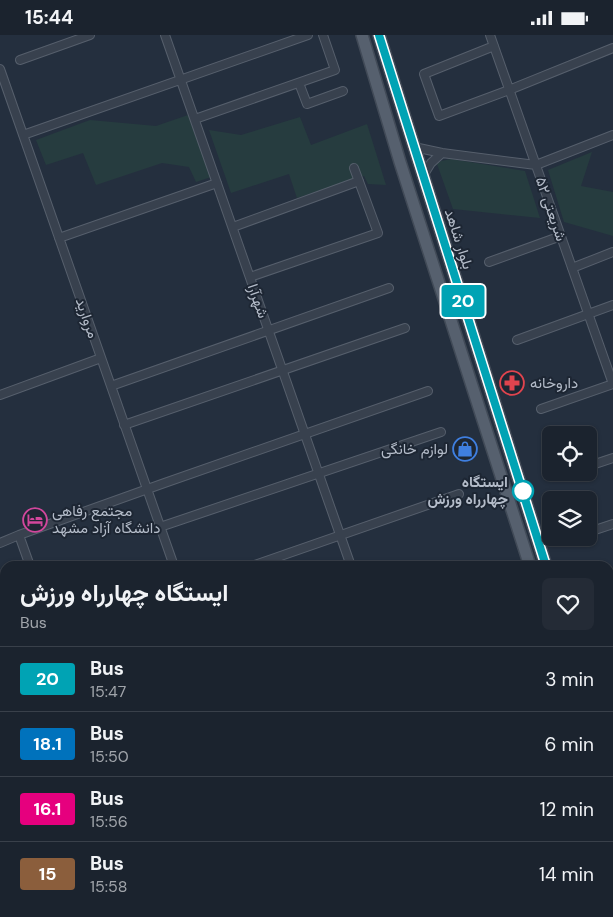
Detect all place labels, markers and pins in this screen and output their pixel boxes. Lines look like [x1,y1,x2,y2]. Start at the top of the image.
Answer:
pharmacy icon: داروخانه [499,370,525,396]
place label: داروخانه [530,373,578,393]
shop icon: لوازم خانگی [452,436,478,462]
place label: لوازم خانگی [381,439,448,459]
place label: ایستگاه چهارراه ورزش [427,472,508,509]
marker: ایستگاه چهارراه ورزش [512,480,534,502]
place label: مجتمع رفاهی دانشگاه آزاد مشهد [52,501,161,538]
hotel icon: مجتمع رفاهی دانشگاه آزاد مشهد [22,507,48,533]

